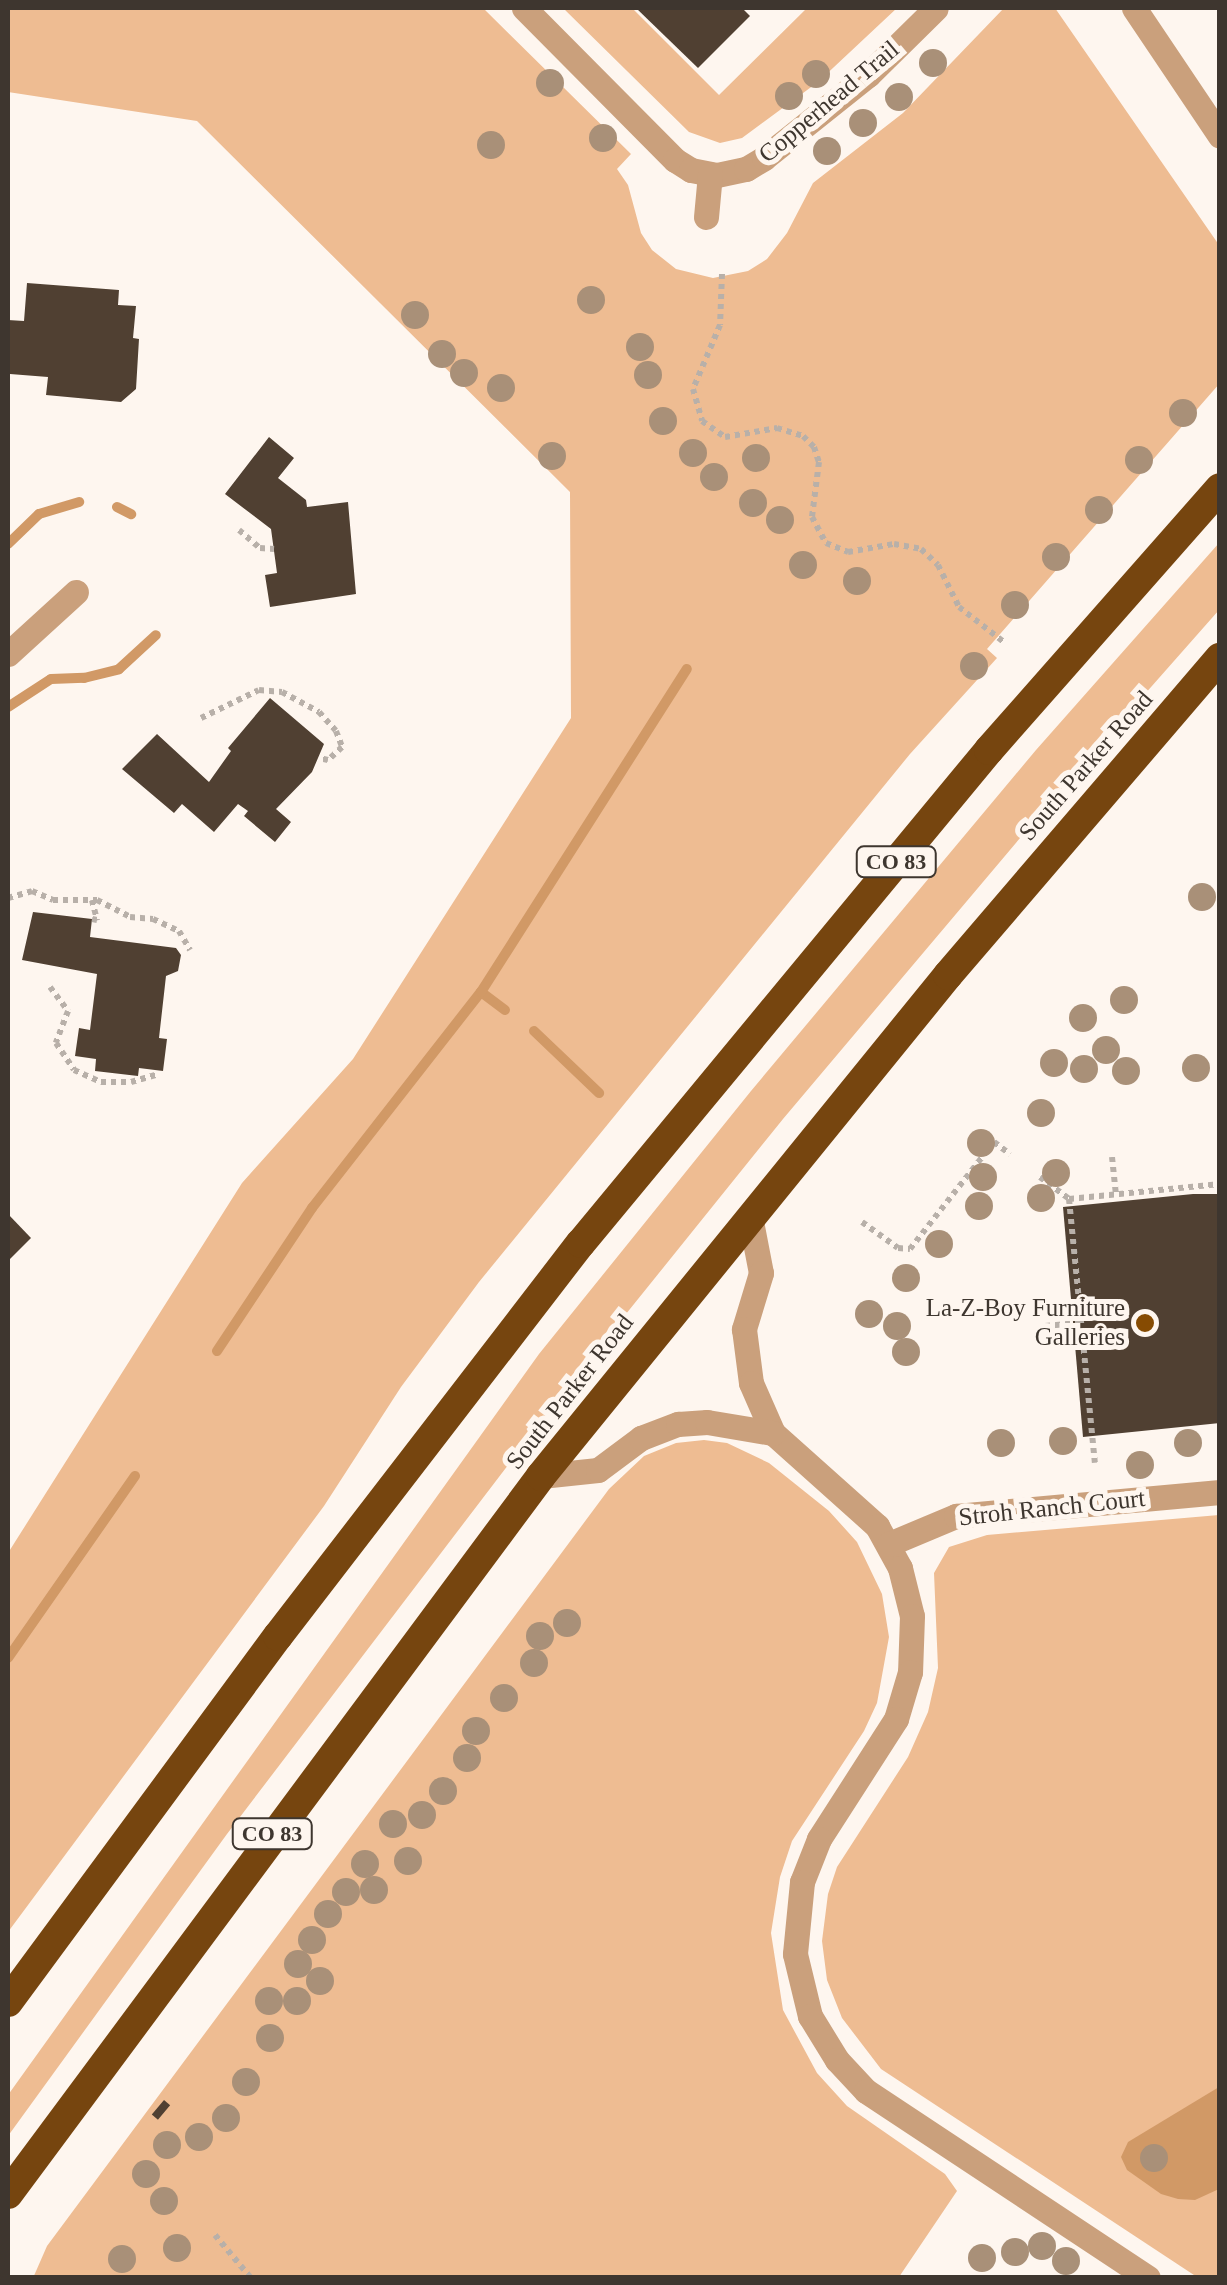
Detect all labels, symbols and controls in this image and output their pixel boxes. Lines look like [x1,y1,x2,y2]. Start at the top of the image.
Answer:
street label: Copperhead Trail [752,34,906,170]
street label: South Parker Road [1013,685,1159,847]
road number: CO 83 [854,845,938,879]
place label: La-Z-Boy Furniture Galleries [926,1294,1125,1353]
street label: South Parker Road [500,1308,640,1476]
marker: La-Z-Boy Furniture Galleries [1134,1312,1156,1334]
street label: Stroh Ranch Court [957,1483,1147,1533]
road number: CO 83 [230,1817,314,1851]

